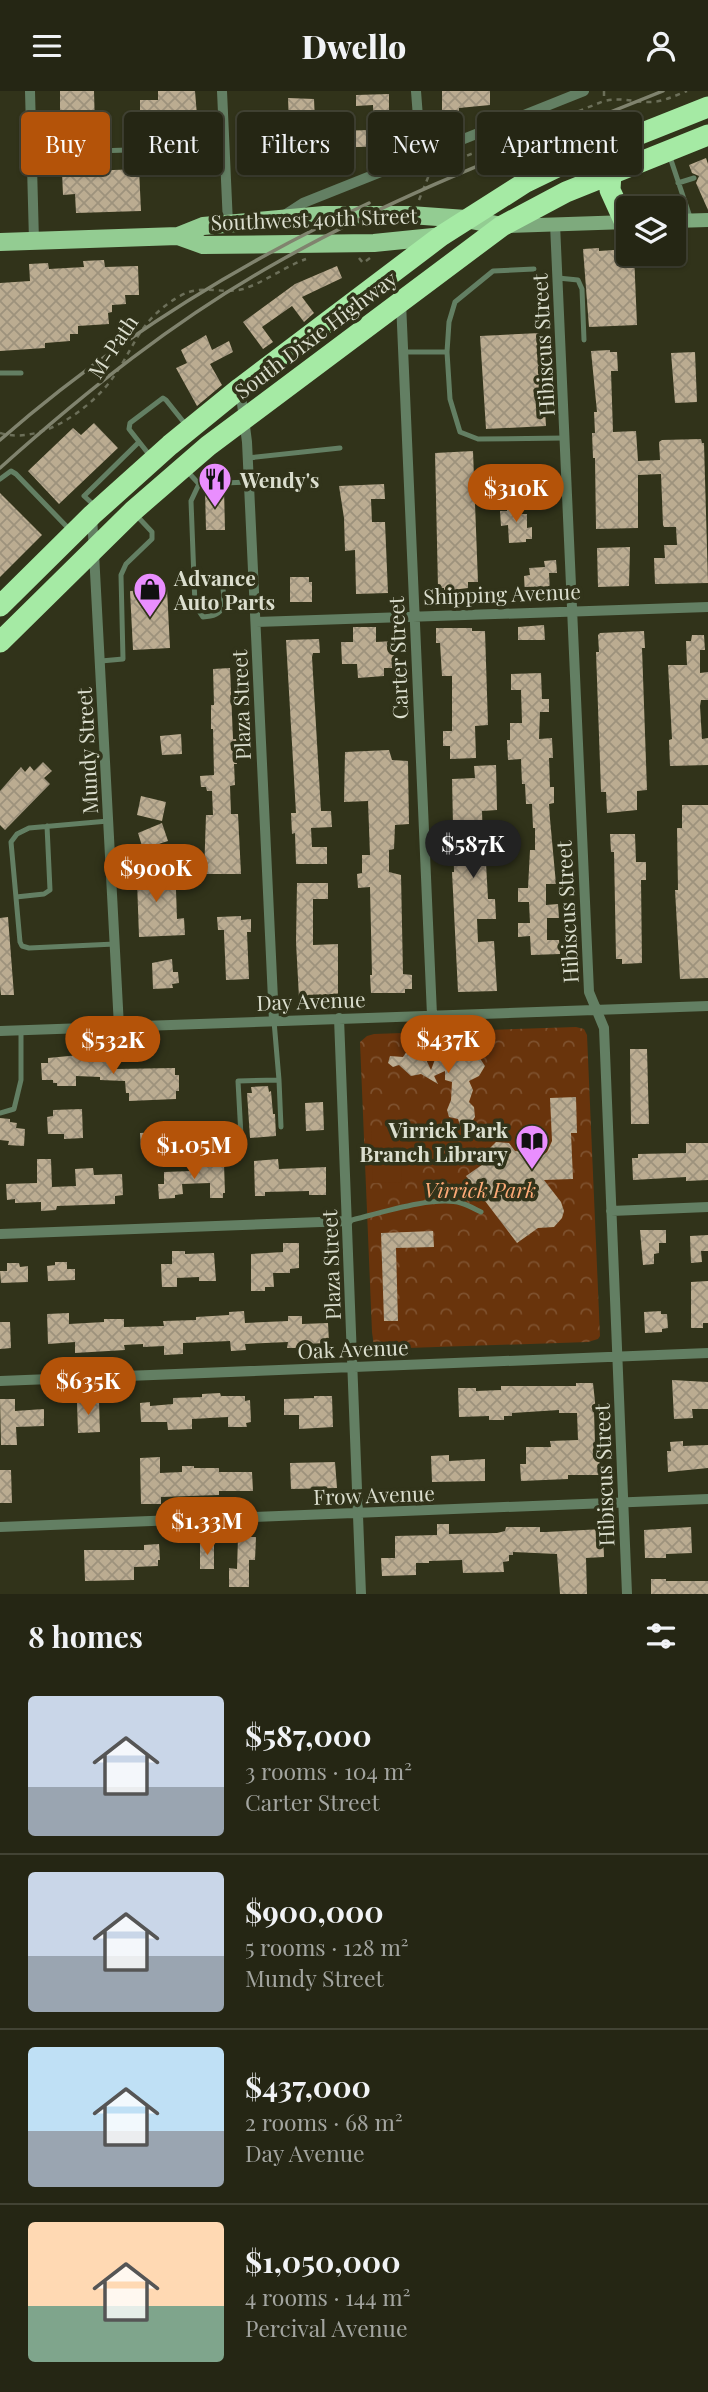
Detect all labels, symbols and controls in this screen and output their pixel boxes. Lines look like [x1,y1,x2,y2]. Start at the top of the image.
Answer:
text: Dwello [302,24,406,67]
icon: menu [28,27,66,65]
icon: person [642,27,680,65]
chip: Buy [21,112,110,175]
chip: Rent [124,112,223,175]
chip: Filters [237,112,354,175]
chip: New [368,112,463,175]
chip: Apartment [477,112,642,175]
map controls [616,196,686,266]
button: layers [616,196,686,266]
street label: Southwest 40th Street [210,200,418,236]
street label: South Dixie Highway [228,263,402,404]
street label: Hibiscus Street [524,272,560,417]
street label: M-Path [81,308,144,383]
restaurant icon: Wendy's [196,460,234,509]
place label: Wendy's [239,465,320,493]
pin: $310K [467,465,565,524]
text: $310K [484,471,548,502]
place label: Advance Auto Parts [173,563,275,615]
shop icon: Advance Auto Parts [131,570,169,619]
street label: Shipping Avenue [423,576,581,610]
street label: Carter Street [381,596,413,720]
street label: Plaza Street [224,649,256,761]
street label: Mundy Street [69,686,103,815]
pin: $587K [424,821,522,880]
text: $587K [441,827,505,858]
street label: Hibiscus Street [548,839,584,984]
pin: $900K [107,845,205,904]
text: $900K [120,851,192,882]
street label: Day Avenue [256,984,366,1016]
pin: $437K [399,1016,497,1075]
pin: $532K [64,1017,162,1076]
text: $437K [416,1022,480,1053]
text: $532K [81,1023,145,1054]
place label: Virrick Park Branch Library [359,1115,509,1167]
pin: $1.05M [137,1121,251,1181]
library icon: Virrick Park Branch Library [513,1122,551,1171]
text: $1.05M [157,1128,231,1159]
park label: Virrick Park [424,1175,536,1203]
street label: Plaza Street [314,1209,346,1321]
street label: Oak Avenue [297,1332,409,1364]
pin: $635K [39,1357,137,1417]
text: $635K [56,1364,120,1395]
street label: Hibiscus Street [586,1403,619,1547]
street label: Frow Avenue [313,1478,435,1510]
pin: $1.33M [150,1497,264,1557]
text: $1.33M [171,1504,243,1535]
text: 8 homes [28,1616,143,1656]
icon: filters [642,1617,680,1655]
text: $587,000 [245,1715,372,1755]
icon: home [84,1724,168,1808]
text: 3 rooms · 104 m² [245,1755,412,1786]
text: Carter Street [245,1786,380,1817]
text: $900,000 [245,1891,384,1931]
icon: home [84,1900,168,1984]
text: 5 rooms · 128 m² [245,1931,409,1962]
text: Mundy Street [245,1962,384,1993]
text: $437,000 [245,2066,371,2106]
icon: home [84,2075,168,2159]
text: 2 rooms · 68 m² [245,2106,403,2137]
text: Day Avenue [245,2137,365,2168]
text: $1,050,000 [245,2241,401,2281]
icon: home [84,2250,168,2334]
text: 4 rooms · 144 m² [245,2281,410,2312]
text: Percival Avenue [245,2312,408,2343]

